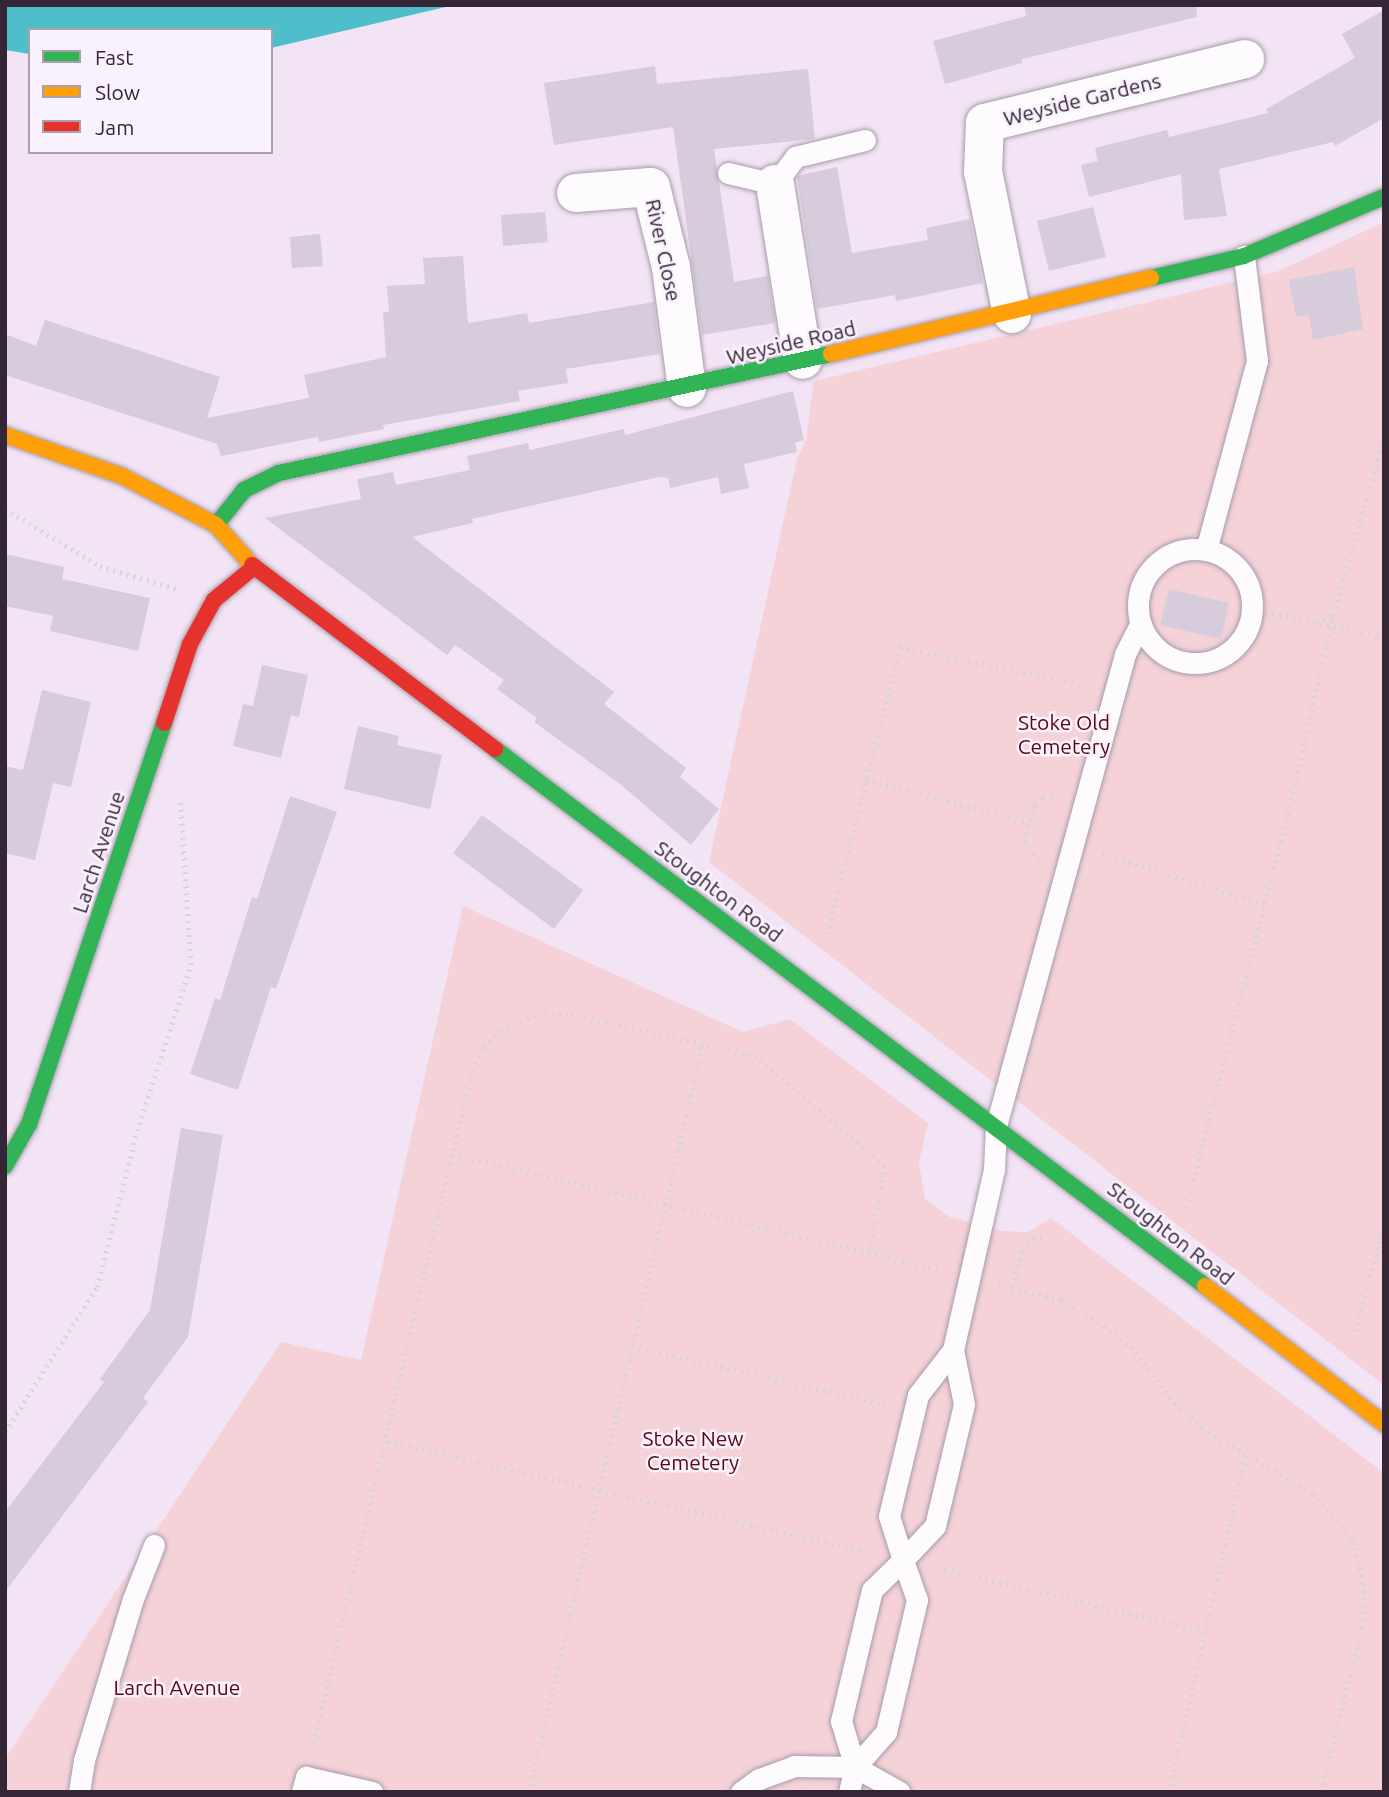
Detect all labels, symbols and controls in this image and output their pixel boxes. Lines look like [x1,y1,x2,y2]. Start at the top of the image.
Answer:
legend [28,28,273,154]
text: Fast [95,45,133,69]
street label: Weyside Gardens [1001,67,1163,131]
text: Slow [95,80,140,104]
text: Jam [95,115,134,139]
street label: River Close [641,196,687,304]
street label: Weyside Road [724,315,858,369]
park label: Stoke Old Cemetery [1018,709,1110,759]
street label: Larch Avenue [66,788,130,916]
street label: Stoughton Road [650,835,788,947]
street label: Stoughton Road [1103,1176,1239,1290]
park label: Stoke New Cemetery [642,1425,744,1475]
park label: Larch Avenue [114,1674,240,1700]

